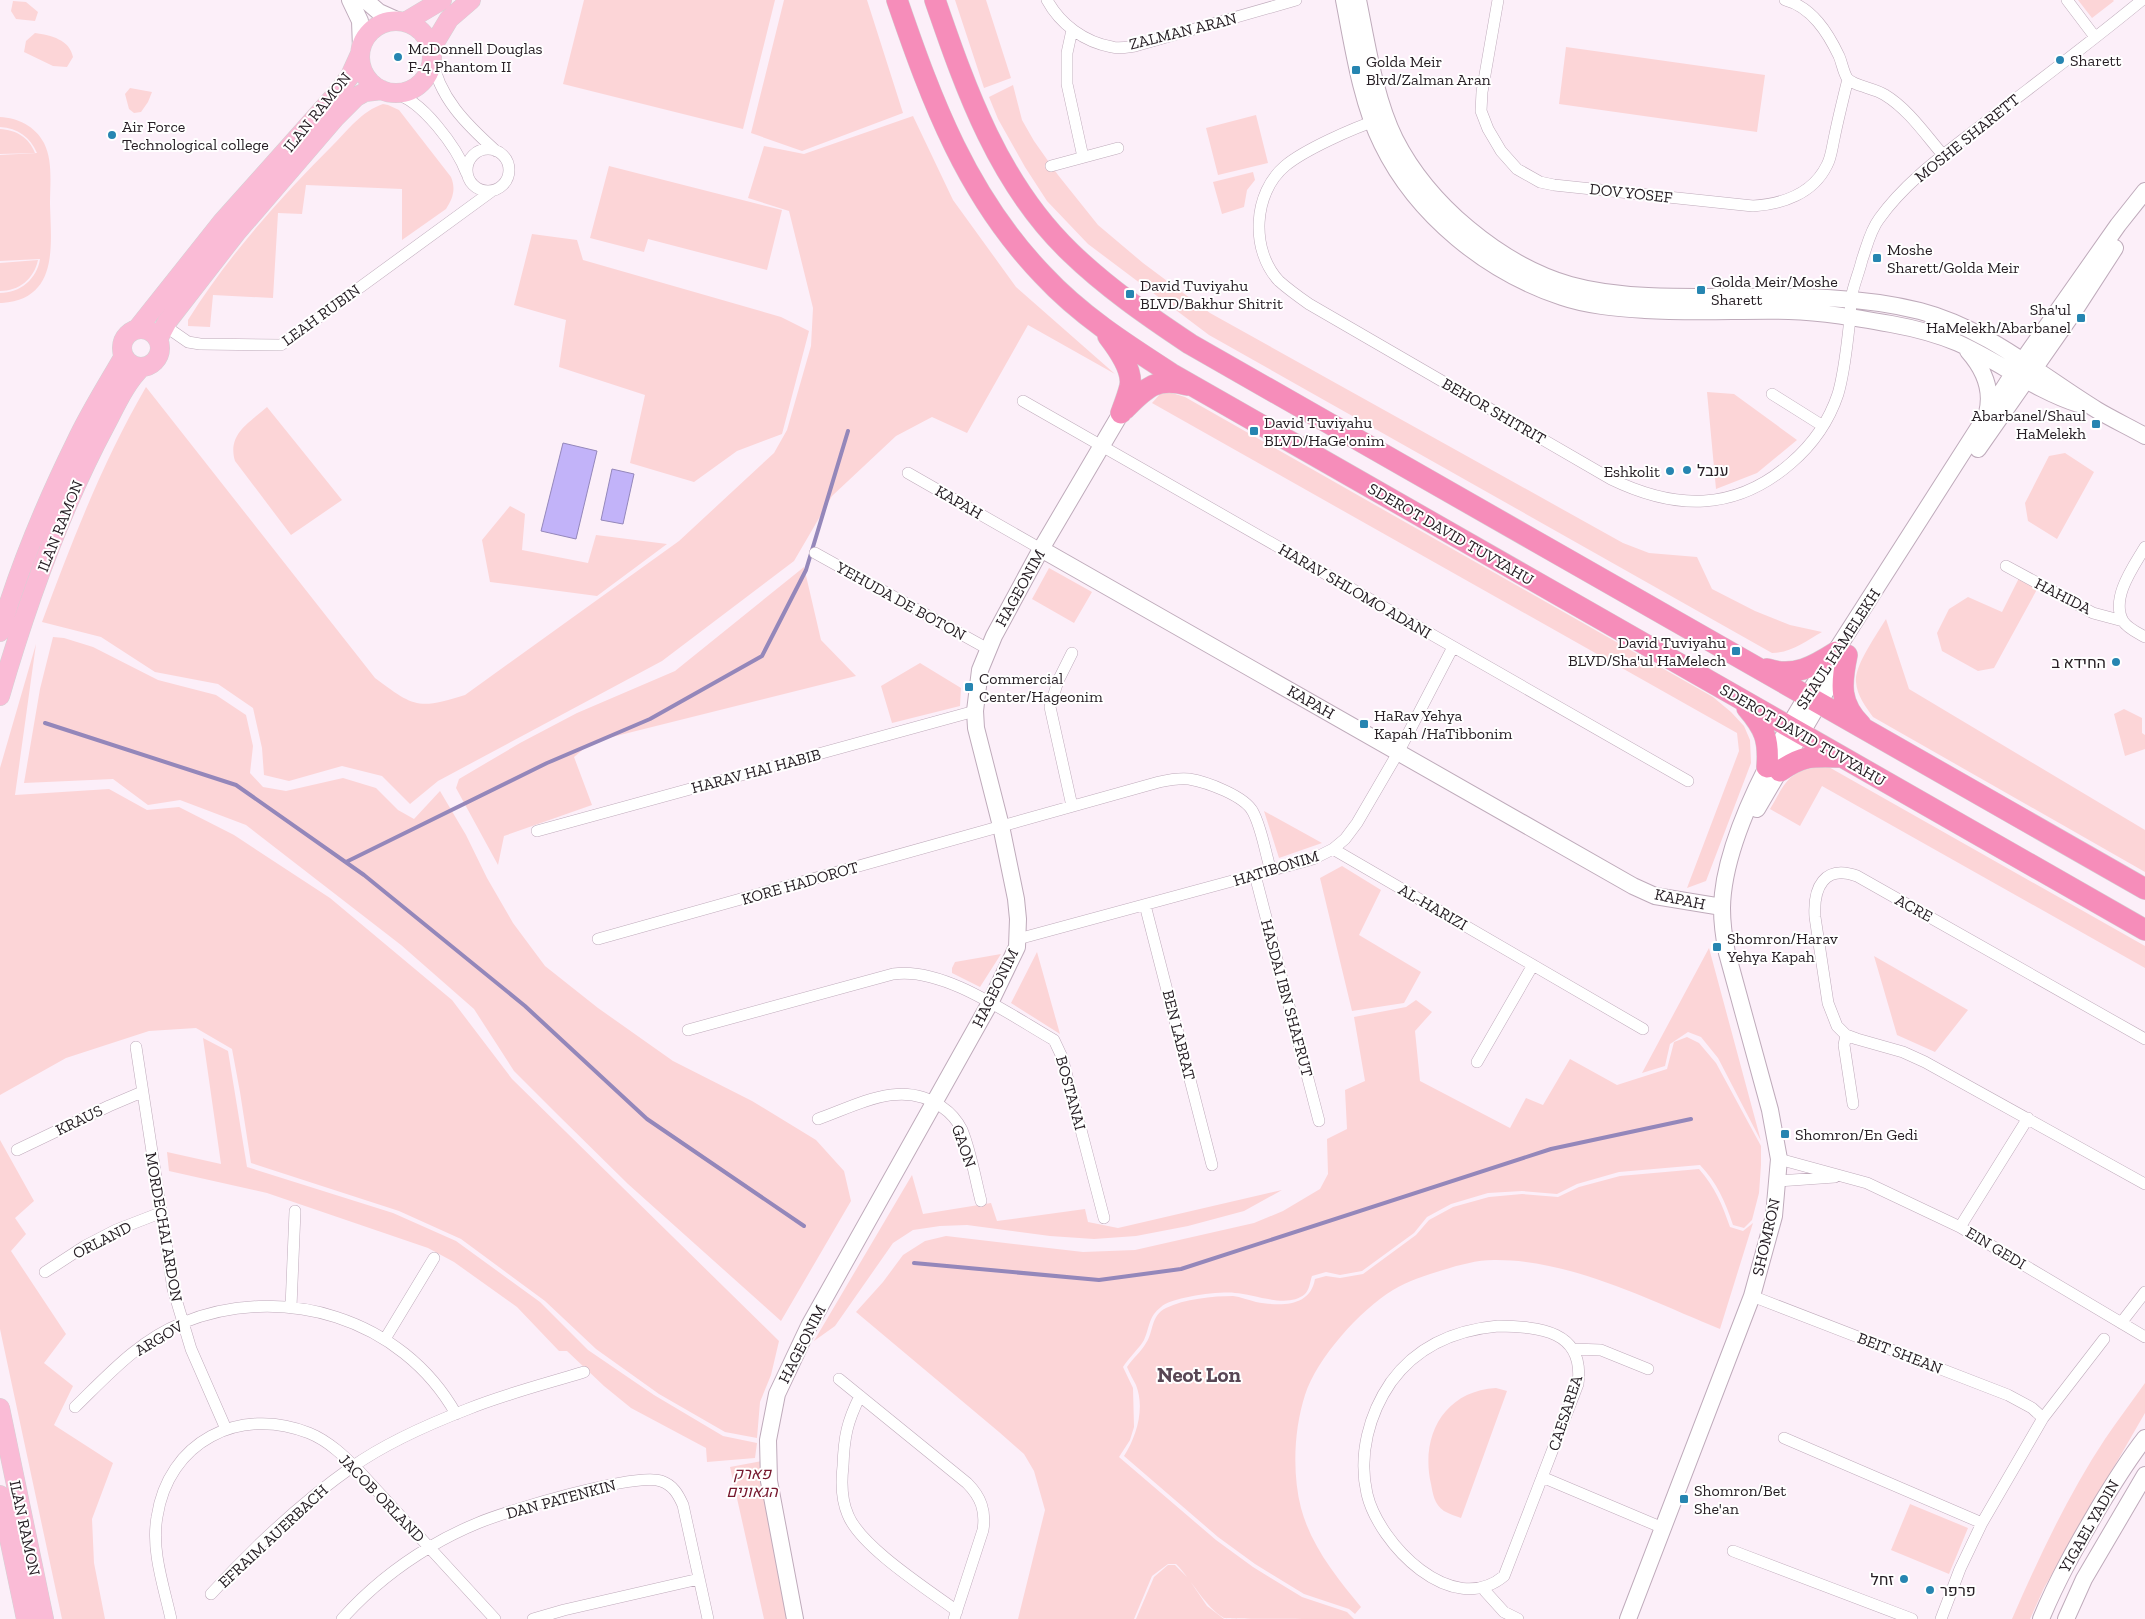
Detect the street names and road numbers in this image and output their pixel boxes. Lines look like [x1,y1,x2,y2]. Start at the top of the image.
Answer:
street label: ZALMAN ARAN [1127,8,1239,54]
street label: ILAN RAMON [279,68,355,156]
street label: MOSHE SHARETT [1911,90,2023,186]
street label: DOV YOSEF [1589,179,1673,207]
street label: LEAH RUBIN [278,280,364,350]
street label: BEHOR SHITRIT [1439,374,1549,448]
street label: ILAN RAMON [33,477,87,575]
street label: SDEROT DAVID TUVYAHU [1365,479,1537,589]
street label: KAPAH [932,481,986,523]
street label: HARAV SHLOMO ADANI [1275,540,1435,642]
street label: HAGEONIM [991,546,1049,630]
street label: YEHUDA DE BOTON [832,557,969,645]
street label: HAHIDA [2032,574,2095,619]
street label: SHAUL HAMELEKH [1792,585,1884,713]
street label: SDEROT DAVID TUVYAHU [1717,680,1889,790]
street label: KAPAH [1284,681,1338,723]
street label: HARAV HAI HABIB [689,744,823,797]
street label: HATIBONIM [1231,846,1321,890]
street label: KORE HADOROT [739,857,861,909]
street label: AL-HARIZI [1395,880,1471,934]
street label: KAPAH [1653,884,1707,914]
street label: ACRE [1892,890,1936,926]
street label: HASDAI IBN SHAFRUT [1257,917,1317,1079]
street label: HAGEONIM [968,946,1022,1030]
street label: BEN LABRAT [1159,988,1199,1082]
street label: BOSTANAI [1052,1054,1090,1132]
street label: KRAUS [52,1101,106,1139]
street label: GAON [948,1122,980,1170]
street label: MORDECHAI ARDON [141,1151,187,1303]
street label: SHOMRON [1748,1196,1784,1278]
street label: ORLAND [69,1217,135,1263]
street label: EIN GEDI [1963,1223,2029,1273]
street label: HAGEONIM [774,1302,830,1386]
street label: ARGOV [131,1316,187,1360]
street label: BEIT SHEAN [1855,1328,1945,1378]
street label: CAESAREA [1544,1372,1586,1453]
street label: JACOB ORLAND [335,1450,429,1546]
street label: DAN PATENKIN [504,1475,618,1523]
street label: YIGAEL YADIN [2054,1476,2123,1577]
street label: ILAN RAMON [6,1479,44,1578]
street label: EFRAIM AUERBACH [214,1480,332,1592]

